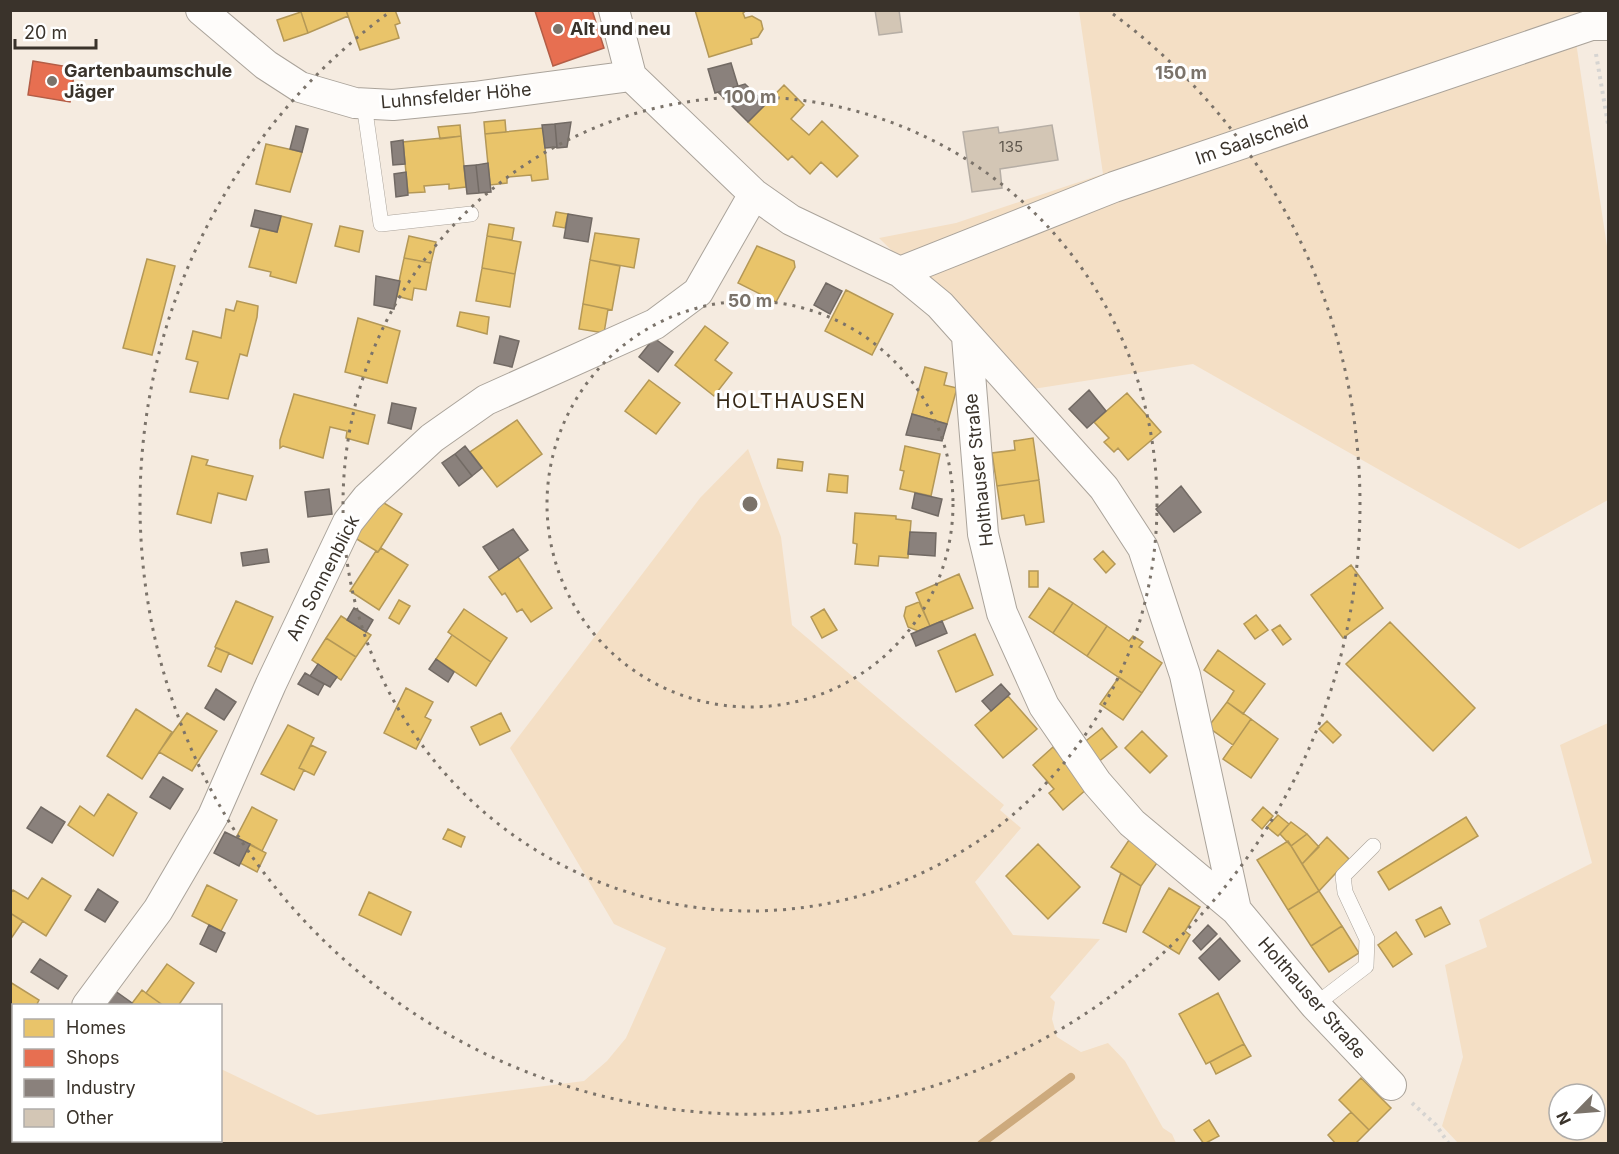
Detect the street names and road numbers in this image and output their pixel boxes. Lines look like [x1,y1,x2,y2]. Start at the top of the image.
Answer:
street label: Luhnsfelder Höhe [380,78,532,113]
street label: Im Saalscheid [1193,110,1311,169]
street label: Holthauser Straße [960,392,997,548]
street label: Am Sonnenblick [282,511,363,644]
street label: Holthauser Straße [1254,933,1371,1063]

